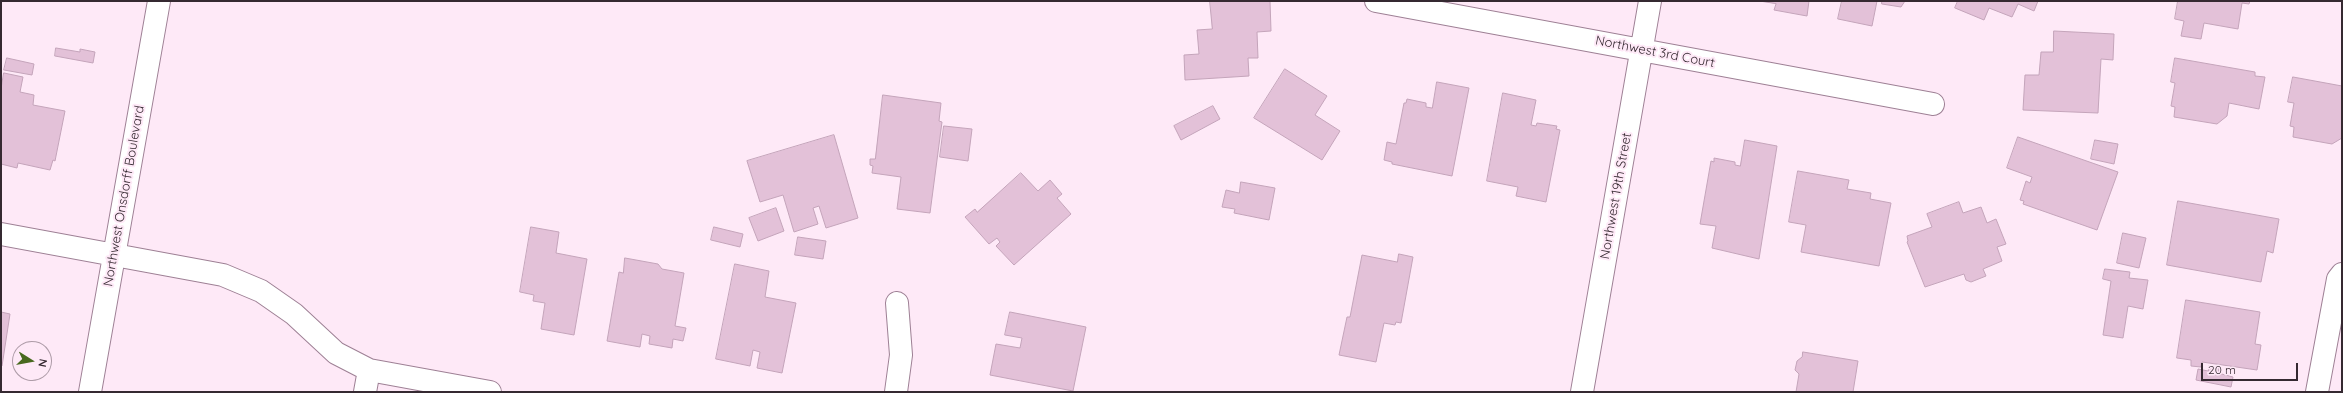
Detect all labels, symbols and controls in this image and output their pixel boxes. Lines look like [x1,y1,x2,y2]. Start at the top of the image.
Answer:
street label: Northwest 3rd Court [1594,33,1716,71]
street label: Northwest Onsdorff Boulevard [100,104,148,288]
street label: Northwest 19th Street [1597,132,1635,260]
north arrow [12,341,52,381]
scale bar [2203,355,2300,381]
text: N [35,358,50,368]
text: 20 m [2208,362,2236,377]

